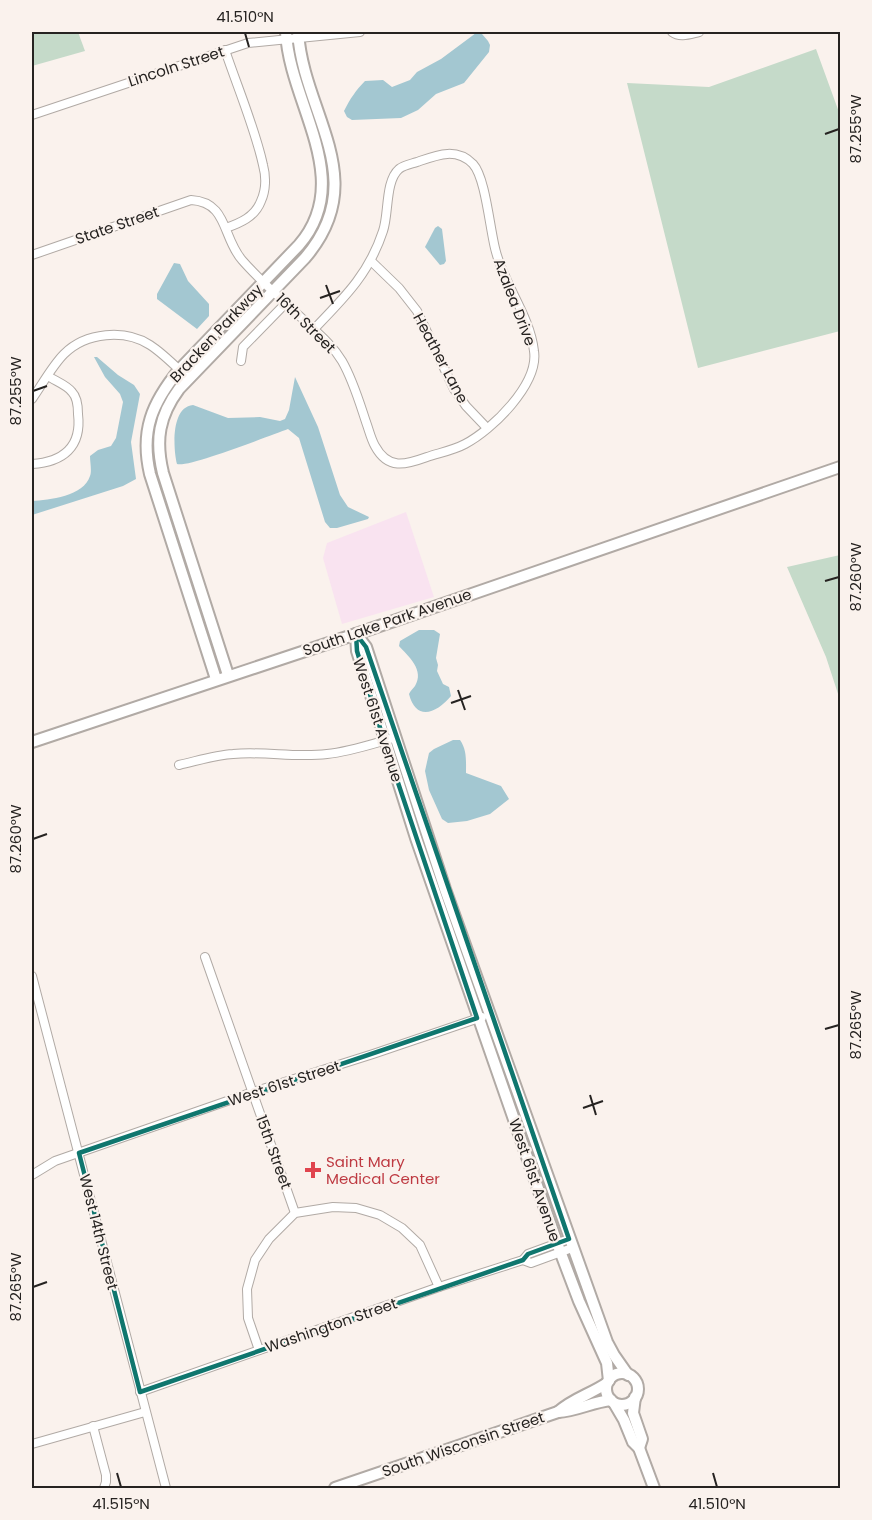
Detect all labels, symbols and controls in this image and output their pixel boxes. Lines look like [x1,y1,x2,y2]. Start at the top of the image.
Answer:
text: 41.510°N [216,6,274,27]
street label: Lincoln Street [125,41,227,91]
text: 87.255°W [845,94,866,164]
street label: State Street [72,201,162,249]
street label: Azalea Drive [489,255,541,349]
street label: Bracken Parkway [165,279,268,387]
street label: 16th Street [271,288,341,358]
street label: Heather Lane [408,309,474,407]
text: 87.255°W [5,356,26,426]
text: 87.260°W [845,542,866,612]
street label: South Lake Park Avenue [300,583,474,661]
street label: West 61st Avenue [348,655,408,785]
text: 87.260°W [5,804,26,874]
text: 87.265°W [845,990,866,1060]
street label: West 61st Street [225,1055,343,1111]
street label: 15th Street [251,1112,297,1192]
street label: West 61st Avenue [504,1116,566,1244]
place label: Saint Mary Medical Center [326,1151,440,1189]
marker: Saint Mary Medical Center [304,1161,322,1179]
street label: West 14th Street [74,1172,124,1292]
text: 87.265°W [5,1252,26,1322]
street label: Washington Street [262,1293,400,1357]
street label: South Wisconsin Street [379,1406,547,1482]
text: 41.515°N [92,1493,150,1514]
text: 41.510°N [688,1493,746,1514]

